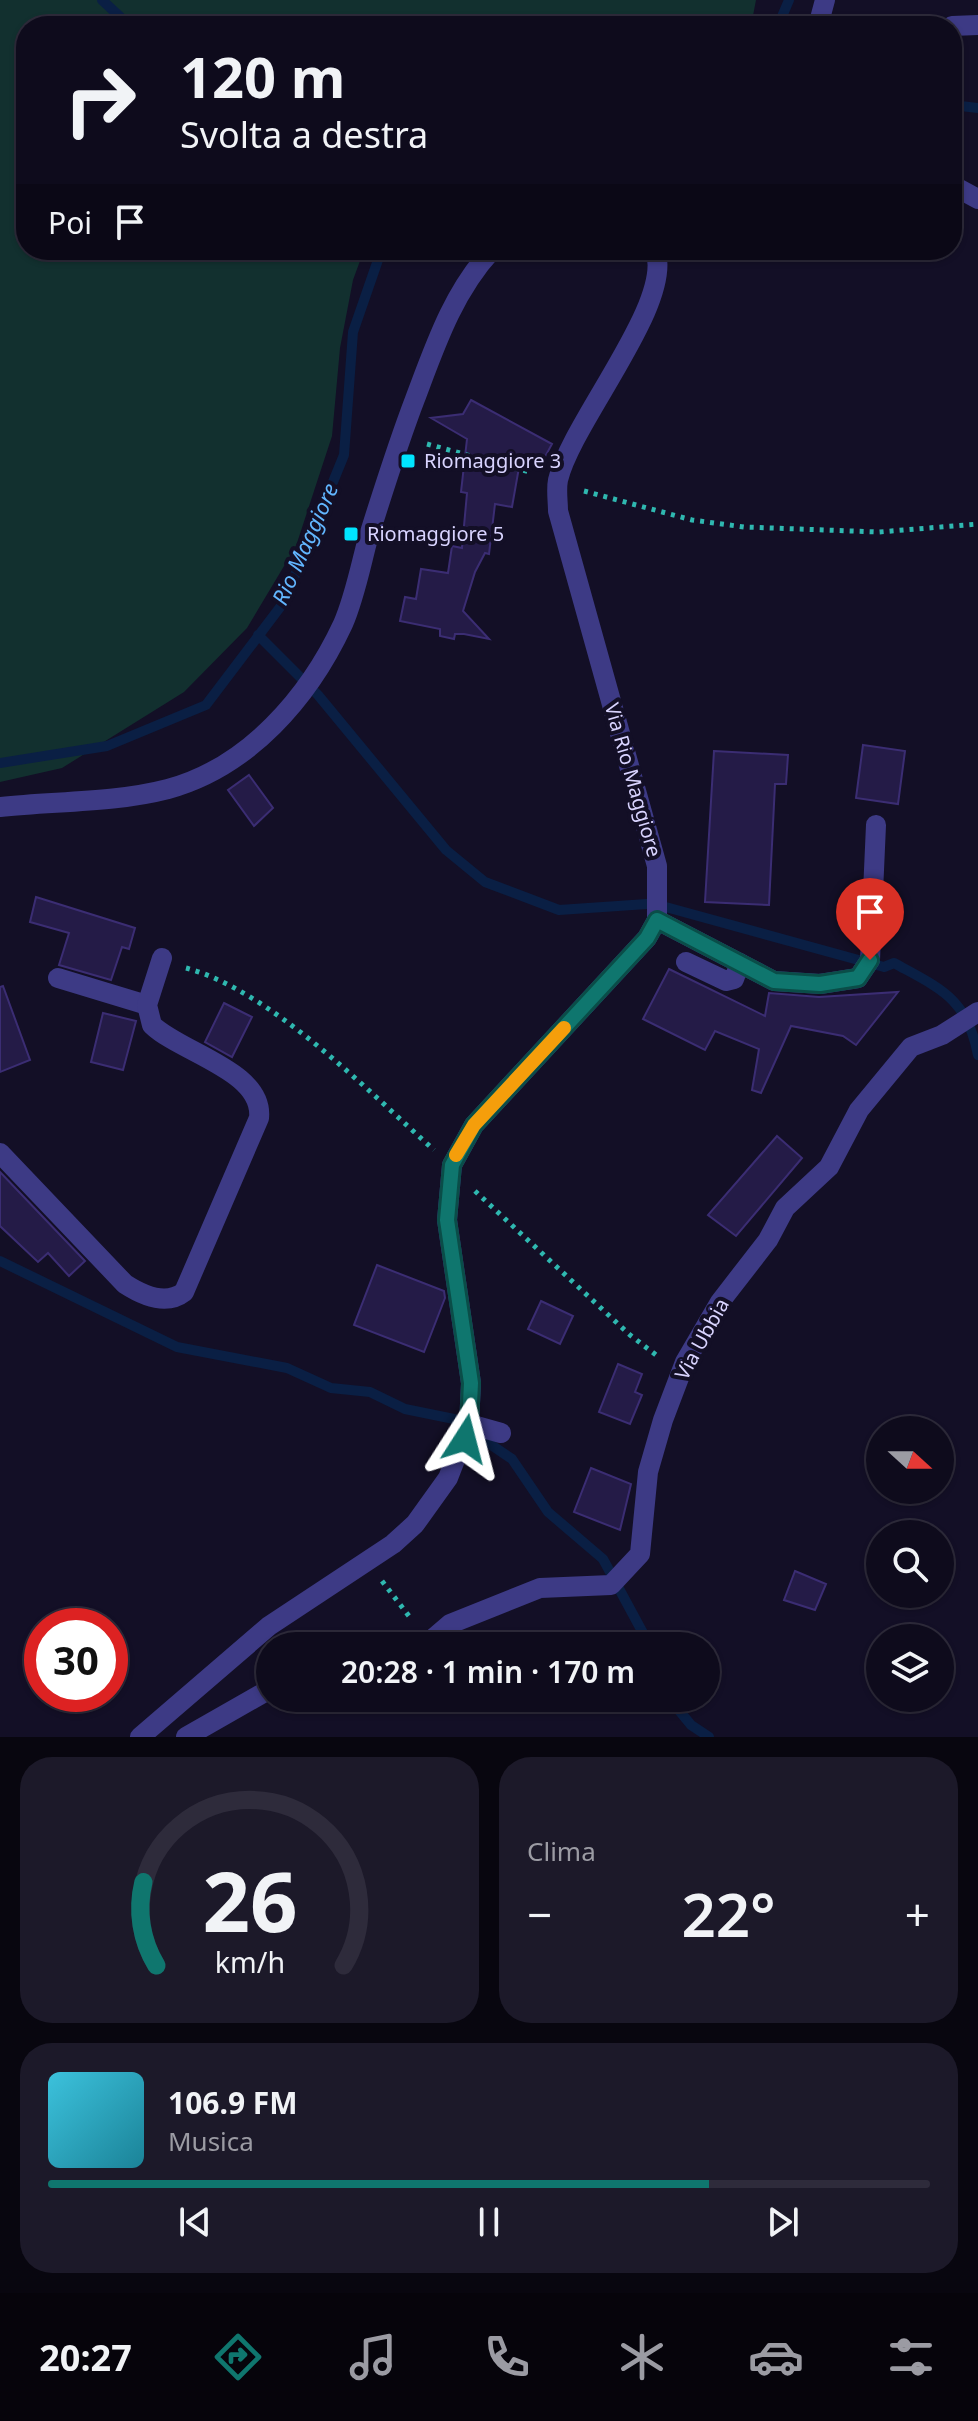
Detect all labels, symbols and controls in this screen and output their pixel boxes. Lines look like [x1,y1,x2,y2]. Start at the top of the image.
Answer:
text: 120 m [180,38,345,114]
icon: right [48,48,152,152]
text: Svolta a destra [180,110,428,159]
icon: arrive [108,200,152,244]
text: Poi [48,202,92,243]
place label: Riomaggiore 3 [424,447,561,474]
marker: Riomaggiore 3 [399,452,417,470]
water label: Rio Maggiore [264,478,344,609]
place label: Riomaggiore 5 [367,520,504,547]
marker: Riomaggiore 5 [342,525,360,543]
street label: Via Rio Maggiore [599,700,668,860]
pin [836,878,904,960]
icon: arrive [848,890,892,934]
street label: Via Ubbia [668,1293,735,1384]
position arrow [423,1397,507,1481]
north arrow [866,1416,954,1504]
map controls [866,1416,954,1712]
button: search [866,1520,954,1608]
speed limit sign: 30 [24,1608,128,1712]
button: layers [866,1624,954,1712]
text: 20:28 · 1 min · 170 m [341,1651,635,1692]
text: Clima [527,1833,596,1869]
text: 26 [202,1843,297,1956]
text: 22° [681,1873,776,1955]
text: − [527,1884,552,1944]
text: + [905,1884,930,1944]
text: km/h [214,1942,285,1981]
text: 106.9 FM [168,2082,298,2123]
text: Musica [168,2123,254,2159]
icon: previous [173,2200,217,2244]
icon: pause [467,2200,511,2244]
icon: next [761,2200,805,2244]
icon: directions [210,2329,266,2385]
icon: music [345,2329,401,2385]
icon: phone [479,2329,535,2385]
icon: climate [614,2329,670,2385]
icon: car [748,2329,804,2385]
icon: filters [883,2329,939,2385]
text: 20:27 [39,2333,132,2382]

